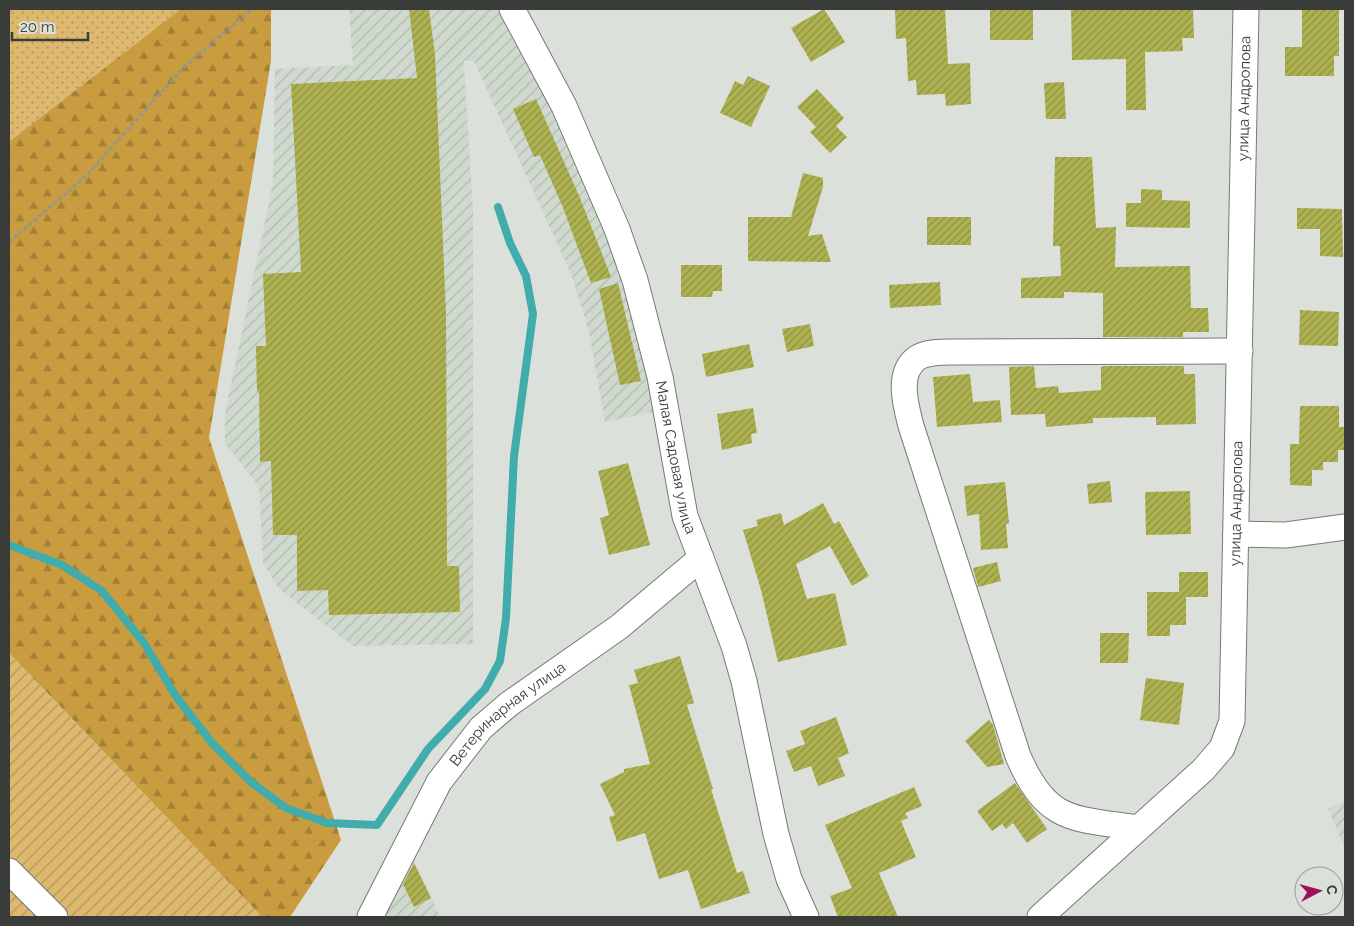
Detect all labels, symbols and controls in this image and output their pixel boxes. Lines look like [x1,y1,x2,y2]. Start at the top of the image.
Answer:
scale bar [12,10,89,42]
text: 20 m [20,18,55,36]
street label: улица Андропова [1234,36,1254,161]
street label: Малая Садовая улица [652,379,700,536]
street label: улица Андропова [1226,441,1247,566]
street label: Ветеринарная улица [446,658,569,770]
north arrow [1294,866,1344,916]
text: С [1323,884,1340,896]

